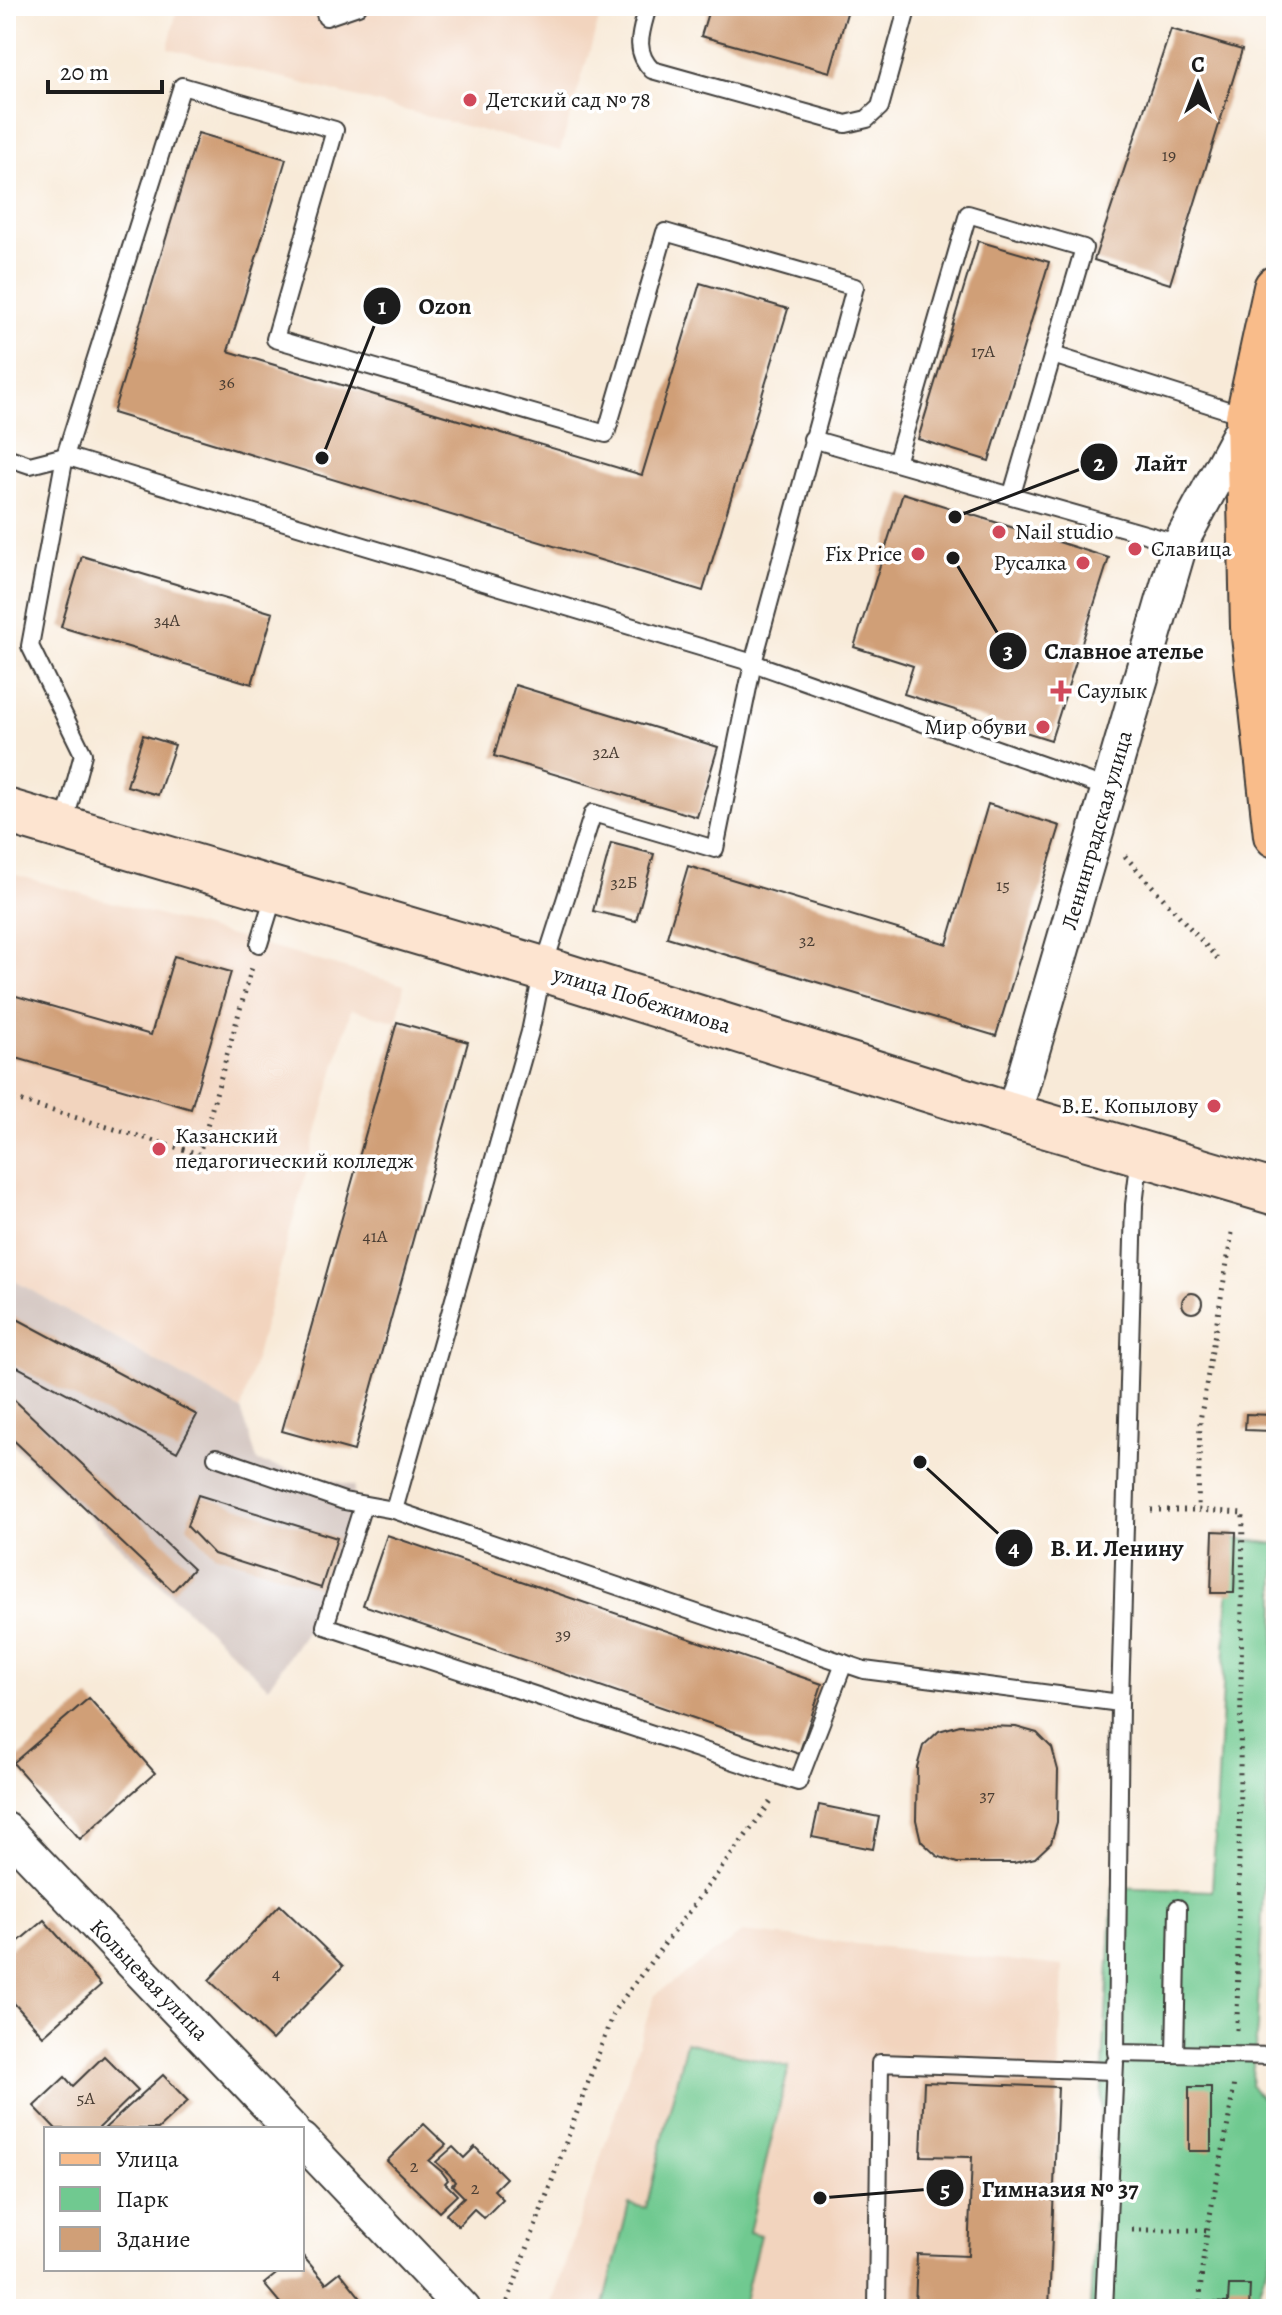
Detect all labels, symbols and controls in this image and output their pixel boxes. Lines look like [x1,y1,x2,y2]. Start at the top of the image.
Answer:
scale bar [48,44,162,94]
north arrow [1158,44,1238,124]
text: С [1191,50,1205,80]
text: 20 m [60,56,109,88]
place label: Детский сад № 78 [486,85,651,115]
marker: Детский сад № 78 [461,91,479,109]
house number: 19 [1162,143,1176,167]
callout: Ozon [362,282,487,330]
text: 1 [378,290,387,322]
text: Ozon [418,290,472,322]
house number: 17А [971,339,996,363]
house number: 36 [219,370,235,394]
callout: Лайт [1079,438,1204,486]
text: 2 [1093,447,1105,479]
text: Лайт [1135,447,1187,479]
place label: Nail studio [1015,517,1114,547]
marker: Nail studio [990,523,1008,541]
place label: Славица [1151,534,1232,564]
place label: Fix Price [825,539,902,569]
marker: Славица [1126,540,1144,558]
marker: Fix Price [909,545,927,563]
place label: Русалка [994,548,1068,578]
marker: Русалка [1074,554,1092,572]
house number: 34А [154,608,181,632]
callout: Славное ателье [988,627,1220,675]
text: 3 [1003,635,1013,667]
text: Славное ателье [1044,635,1204,667]
place label: Саулык [1077,676,1148,706]
marker: Саулык [1052,682,1070,700]
place label: Мир обуви [924,712,1027,742]
marker: Мир обуви [1034,718,1052,736]
street label: Ленинградская улица [1054,726,1140,933]
house number: 32А [593,740,620,764]
house number: 32Б [611,870,637,894]
house number: 15 [996,873,1010,897]
house number: 32 [799,928,815,952]
street label: улица Побежимова [549,958,735,1041]
place label: В.Е. Копылову [1061,1091,1199,1121]
marker: В.Е. Копылову [1205,1097,1223,1115]
place label: Казанский педагогический колледж [175,1121,414,1176]
marker: Казанский педагогический колледж [150,1140,168,1158]
house number: 41А [363,1224,388,1248]
callout: В. И. Ленину [994,1524,1200,1572]
text: 4 [1008,1532,1020,1564]
text: В. И. Ленину [1050,1532,1184,1564]
house number: 39 [555,1622,571,1646]
house number: 37 [979,1783,995,1807]
street label: Кольцевая улица [83,1912,216,2048]
house number: 4 [272,1961,280,1985]
house number: 5А [77,2086,96,2110]
legend [44,2127,304,2271]
text: Улица [116,2143,179,2175]
house number: 2 [410,2154,419,2178]
callout: Гимназия № 37 [925,2164,1154,2212]
text: 5 [940,2173,950,2205]
text: Гимназия № 37 [982,2173,1139,2205]
house number: 2 [471,2176,480,2200]
text: Парк [116,2183,169,2215]
text: Здание [116,2223,191,2255]

